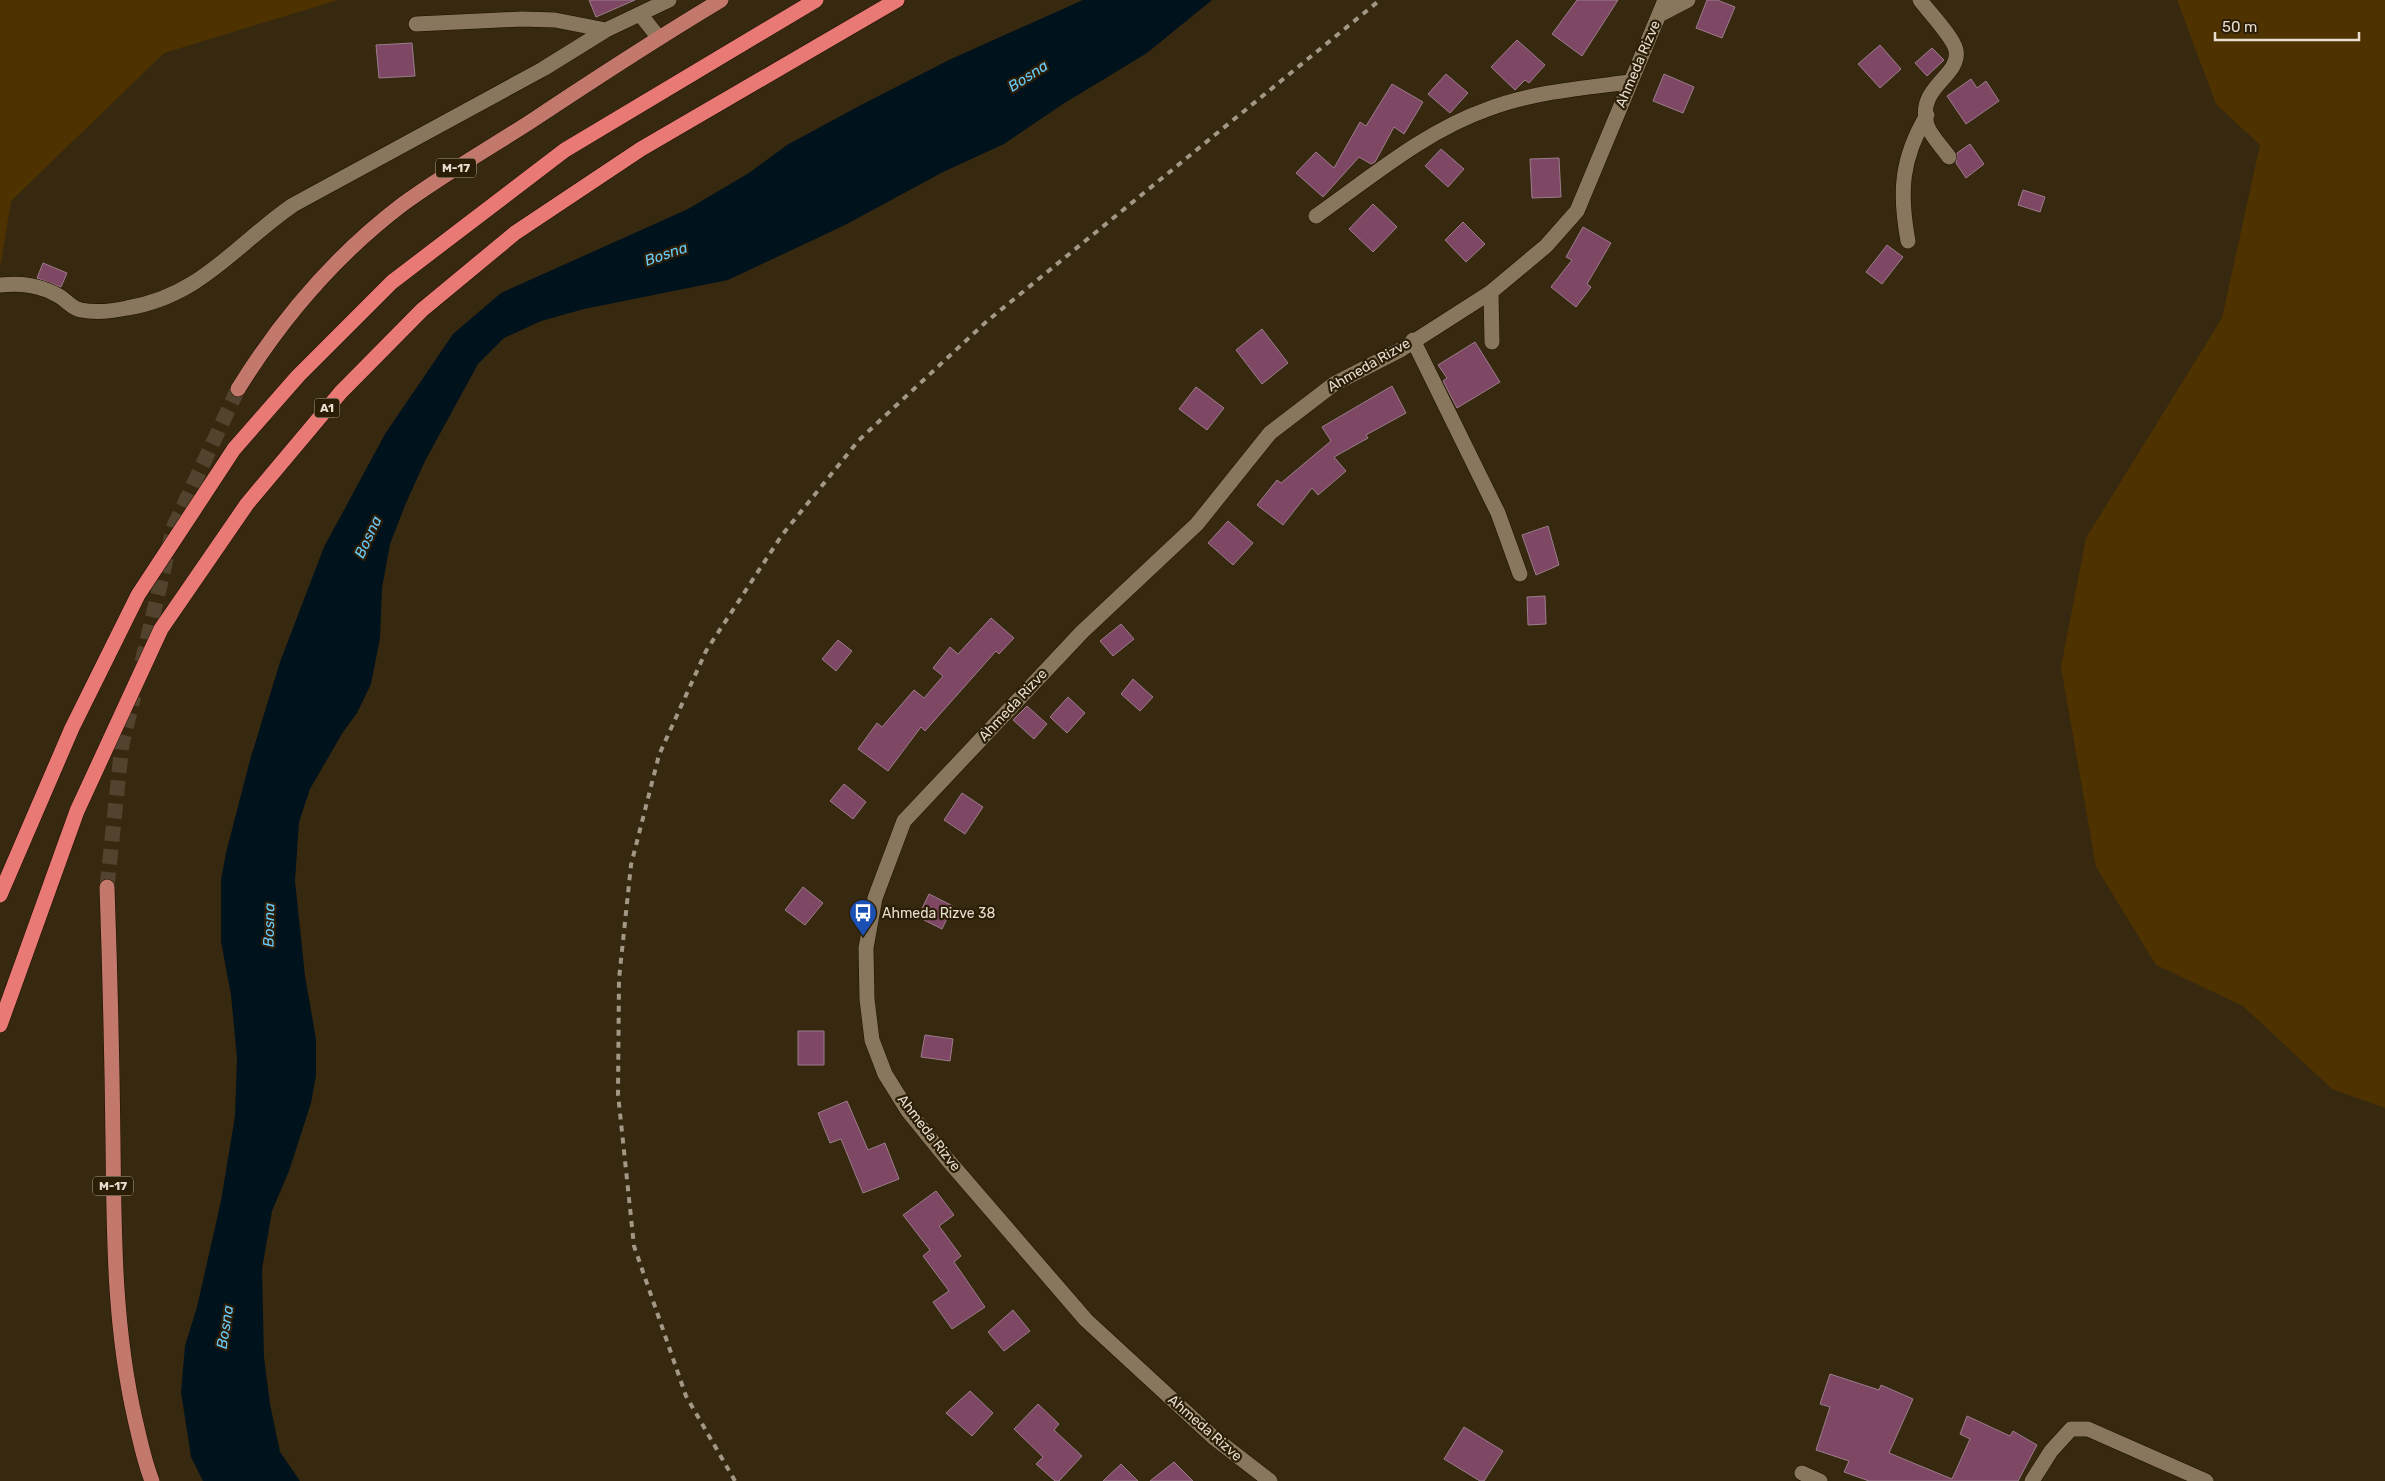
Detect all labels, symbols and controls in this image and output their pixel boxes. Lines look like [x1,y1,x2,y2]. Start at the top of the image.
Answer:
scale bar [2215,10,2359,42]
street label: Ahmeda Rizve [1612,18,1664,110]
text: 50 m [2222,18,2257,36]
water label: Bosna [1005,56,1052,96]
road number: M-17 [436,158,476,178]
water label: Bosna [642,238,690,270]
street label: Ahmeda Rizve [1325,334,1414,396]
road number: A1 [314,398,340,418]
water label: Bosna [351,513,386,561]
street label: Ahmeda Rizve [975,665,1051,745]
bus stop icon: Ahmeda Rizve 38 [848,898,878,937]
water label: Bosna [260,903,278,947]
place label: Ahmeda Rizve 38 [882,905,996,922]
street label: Ahmeda Rizve [894,1091,964,1175]
road number: M-17 [93,1176,133,1196]
water label: Bosna [213,1304,237,1350]
street label: Ahmeda Rizve [1164,1391,1246,1465]

